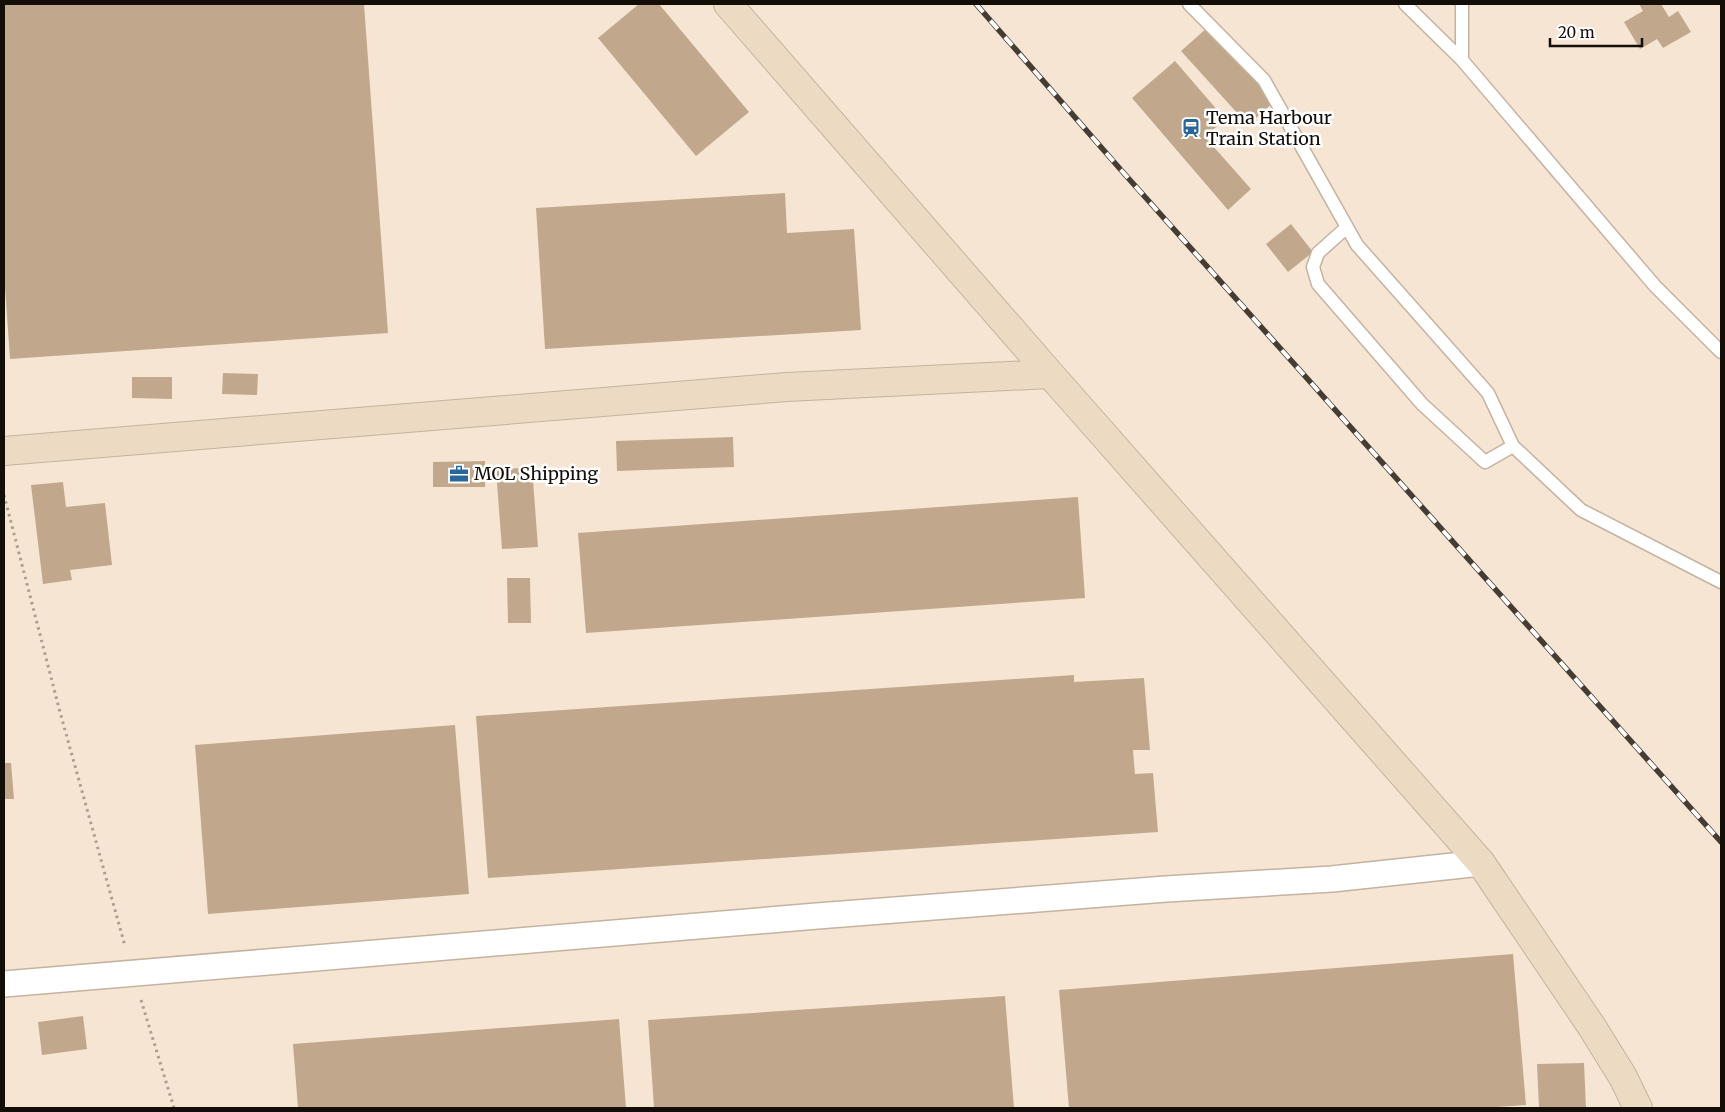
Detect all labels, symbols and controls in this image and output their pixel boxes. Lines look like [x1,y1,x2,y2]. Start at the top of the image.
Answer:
scale bar [1550,15,1642,47]
text: 20 m [1558,23,1595,42]
place label: Tema Harbour Train Station [1206,106,1332,150]
station icon: Tema Harbour Train Station [1180,117,1202,139]
place label: MOL Shipping [474,462,598,485]
office icon: MOL Shipping [448,463,470,485]

